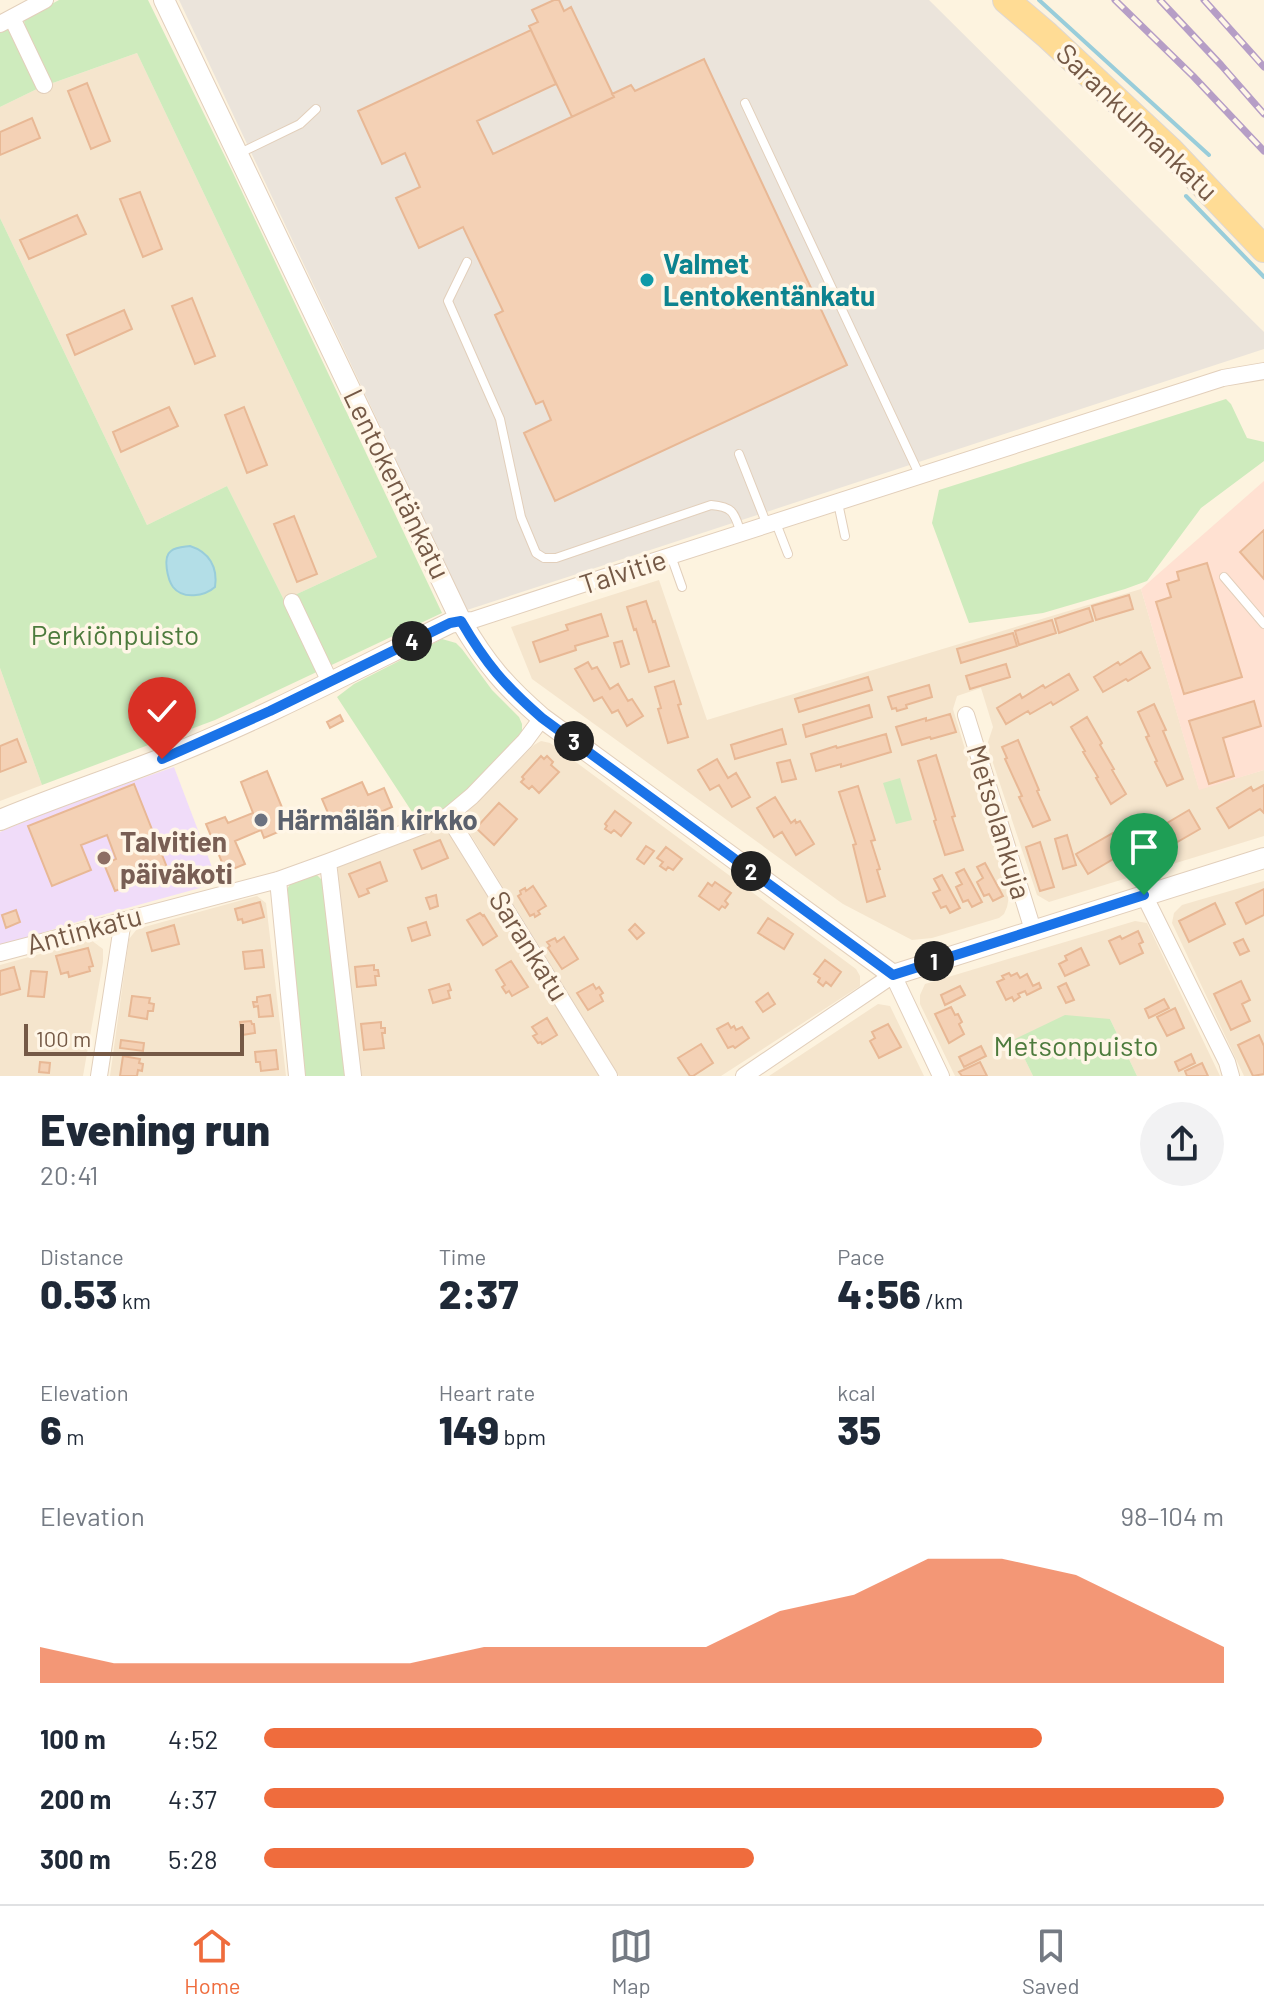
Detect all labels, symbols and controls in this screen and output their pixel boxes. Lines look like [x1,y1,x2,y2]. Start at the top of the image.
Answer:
street label: Sarankulmankatu [1050,36,1226,207]
place label: Valmet Lentokentänkatu [663,246,875,312]
marker: Valmet Lentokentänkatu [638,271,656,289]
street label: Lentokentänkatu [337,383,459,584]
street label: Talvitie [575,541,670,601]
park label: Perkiönpuisto [31,617,199,651]
pin: 4 [392,621,432,661]
text: 4 [405,628,419,654]
pin [128,677,196,759]
icon: check [140,689,184,733]
pin: 3 [554,721,594,761]
text: 3 [568,728,580,754]
street label: Metsolankuja [960,740,1040,903]
place label: Härmälän kirkko [277,802,478,836]
marker: Härmälän kirkko [252,811,270,829]
pin [1110,813,1178,895]
place label: Talvitien päiväkoti [120,824,233,890]
icon: arrive [1122,825,1166,869]
marker: Talvitien päiväkoti [95,849,113,867]
pin: 2 [731,851,771,891]
text: 2 [745,858,757,884]
street label: Sarankatu [483,884,577,1007]
street label: Antinkatu [23,897,145,961]
pin: 1 [914,941,954,981]
text: 1 [930,948,938,974]
scale bar [24,1020,244,1056]
text: 100 m [36,1025,91,1051]
park label: Metsonpuisto [994,1028,1158,1062]
text: Evening run [40,1102,270,1155]
button: share [1140,1102,1224,1186]
text: 20:41 [40,1159,98,1190]
text: Distance [40,1243,124,1269]
text: Time [439,1243,486,1269]
text: Pace [837,1243,885,1269]
text: 0.53 [40,1269,117,1317]
text: 2:37 [439,1269,518,1317]
text: 4:56 [837,1269,921,1317]
text: km [117,1287,151,1313]
text: /km [921,1287,963,1313]
text: Elevation [40,1379,129,1405]
text: Heart rate [439,1379,535,1405]
text: kcal [837,1379,876,1405]
text: 6 [40,1405,62,1453]
text: 149 [439,1405,499,1453]
text: 35 [837,1405,881,1453]
text: m [62,1423,84,1449]
text: bpm [499,1423,546,1449]
text: Elevation [40,1500,145,1531]
text: 98–104 m [1120,1500,1224,1531]
text: 100 m [40,1723,106,1754]
text: 4:52 [168,1723,218,1754]
text: 200 m [40,1783,111,1814]
text: 4:37 [168,1783,217,1814]
text: 300 m [40,1843,111,1874]
text: 5:28 [168,1843,218,1874]
tab: Home [184,1924,241,1998]
tab: Map [609,1924,653,1998]
tab: Saved [1022,1924,1080,1998]

